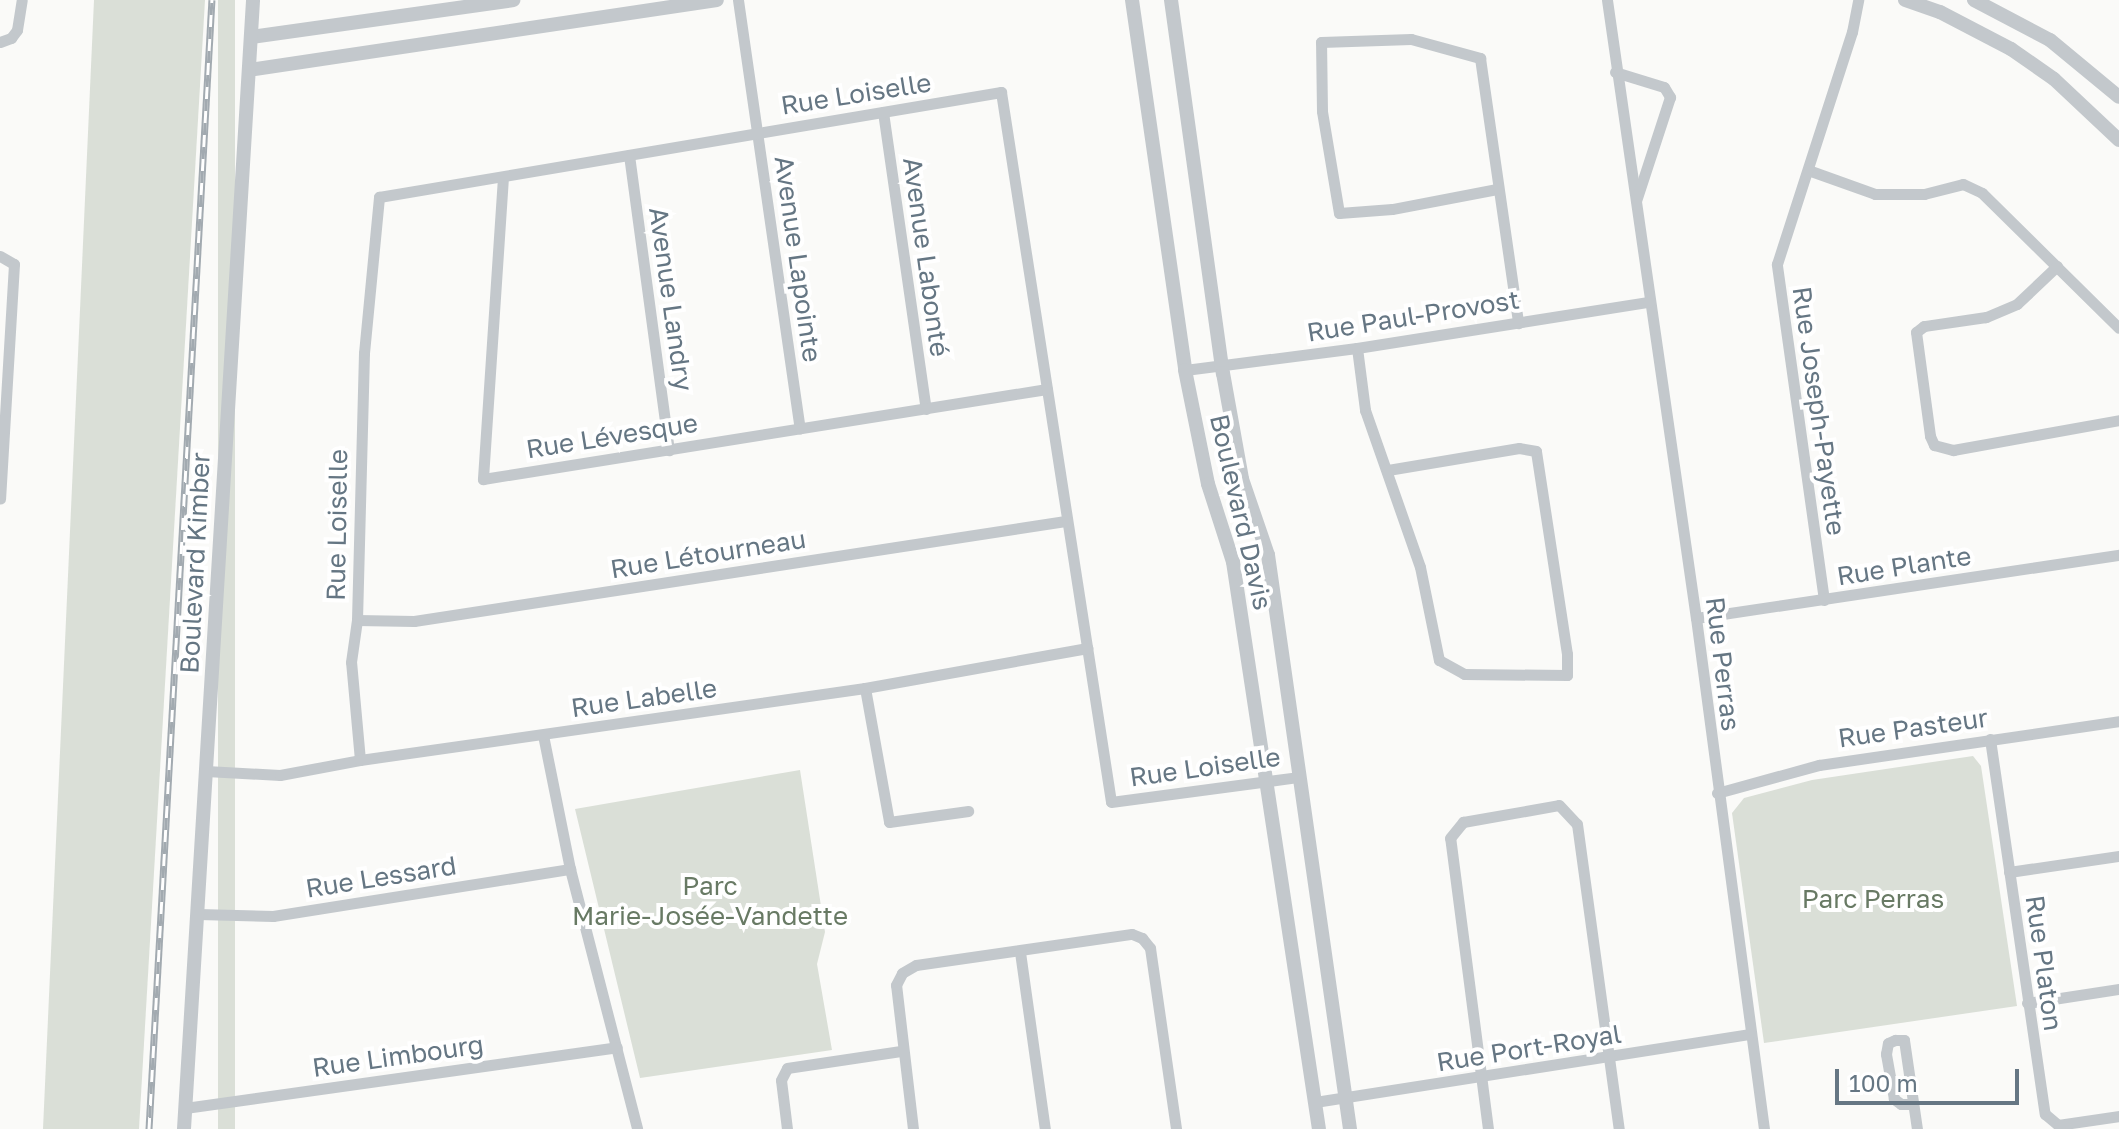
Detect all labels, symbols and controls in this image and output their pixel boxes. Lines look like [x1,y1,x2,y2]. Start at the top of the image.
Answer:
street label: Rue Loiselle [779,67,933,121]
street label: Avenue Lapointe [768,154,828,364]
street label: Avenue Labonté [897,155,955,359]
street label: Avenue Landry [643,205,699,393]
street label: Rue Paul-Provost [1305,284,1521,348]
street label: Rue Joseph-Payette [1786,285,1852,537]
street label: Rue Lévesque [524,407,700,465]
street label: Boulevard Davis [1203,411,1279,613]
street label: Rue Loiselle [320,449,354,601]
street label: Boulevard Kimber [174,452,216,674]
street label: Rue Létourneau [608,523,808,585]
street label: Rue Plante [1835,540,1973,592]
street label: Rue Perras [1699,595,1747,733]
street label: Rue Labelle [569,672,719,724]
street label: Rue Pasteur [1836,702,1990,754]
street label: Rue Loiselle [1128,741,1282,793]
street label: Rue Lessard [303,850,459,904]
park label: Parc Marie-Josée-Vandette [572,870,848,932]
park label: Parc Perras [1802,883,1944,915]
street label: Rue Platon [2019,893,2069,1033]
street label: Rue Port-Royal [1434,1018,1624,1078]
street label: Rue Limbourg [310,1029,486,1083]
scale bar [1839,1053,2023,1103]
text: 100 m [1849,1068,1918,1097]

